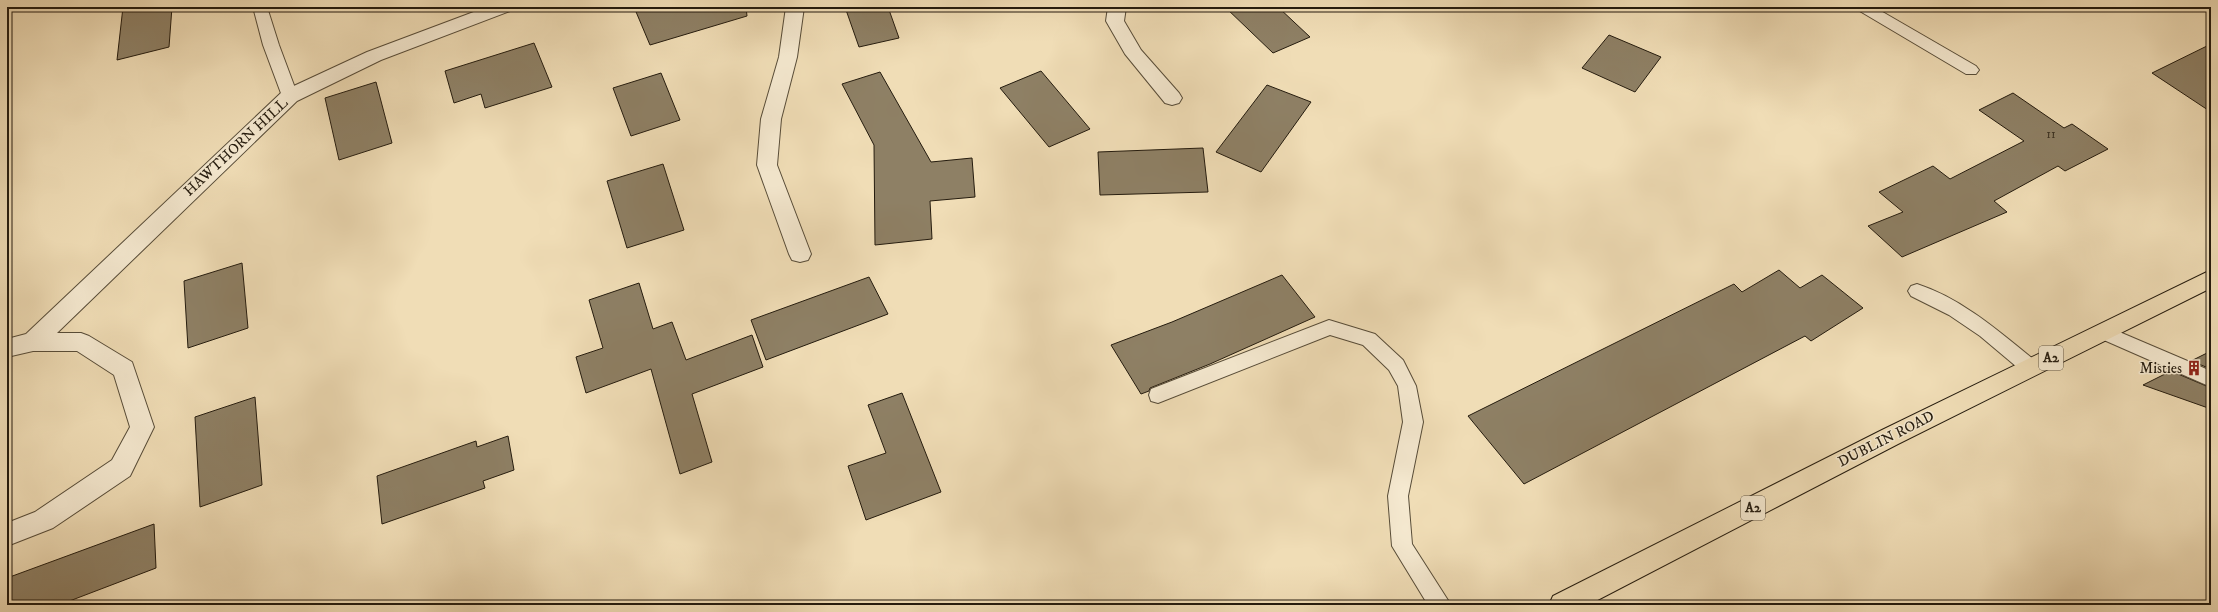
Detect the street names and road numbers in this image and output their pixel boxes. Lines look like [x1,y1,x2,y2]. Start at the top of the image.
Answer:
street label: HAWTHORN HILL [180,94,292,200]
road number: A2 [2039,346,2063,370]
street label: DUBLIN ROAD [1835,407,1937,471]
road number: A2 [1741,496,1765,520]

